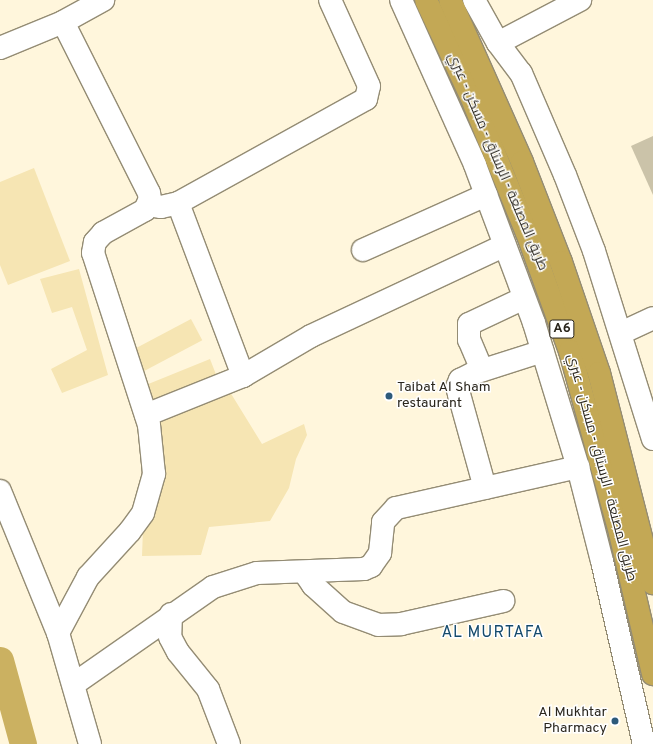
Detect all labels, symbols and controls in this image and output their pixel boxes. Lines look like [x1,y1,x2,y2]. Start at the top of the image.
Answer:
street label: طريق المصنعة - الرستاق - مسكن - عبري [443,51,551,273]
road number: A6 [549,318,575,340]
street label: طريق المصنعة - الرستاق - مسكن - عبري [563,352,639,584]
place label: Taibat Al Sham restaurant [397,380,491,412]
marker: Taibat Al Sham restaurant [384,391,394,401]
district label: AL MURTAFA [441,623,545,643]
place label: Al Mukhtar Pharmacy [538,705,607,738]
marker: Al Mukhtar Pharmacy [610,716,620,726]

